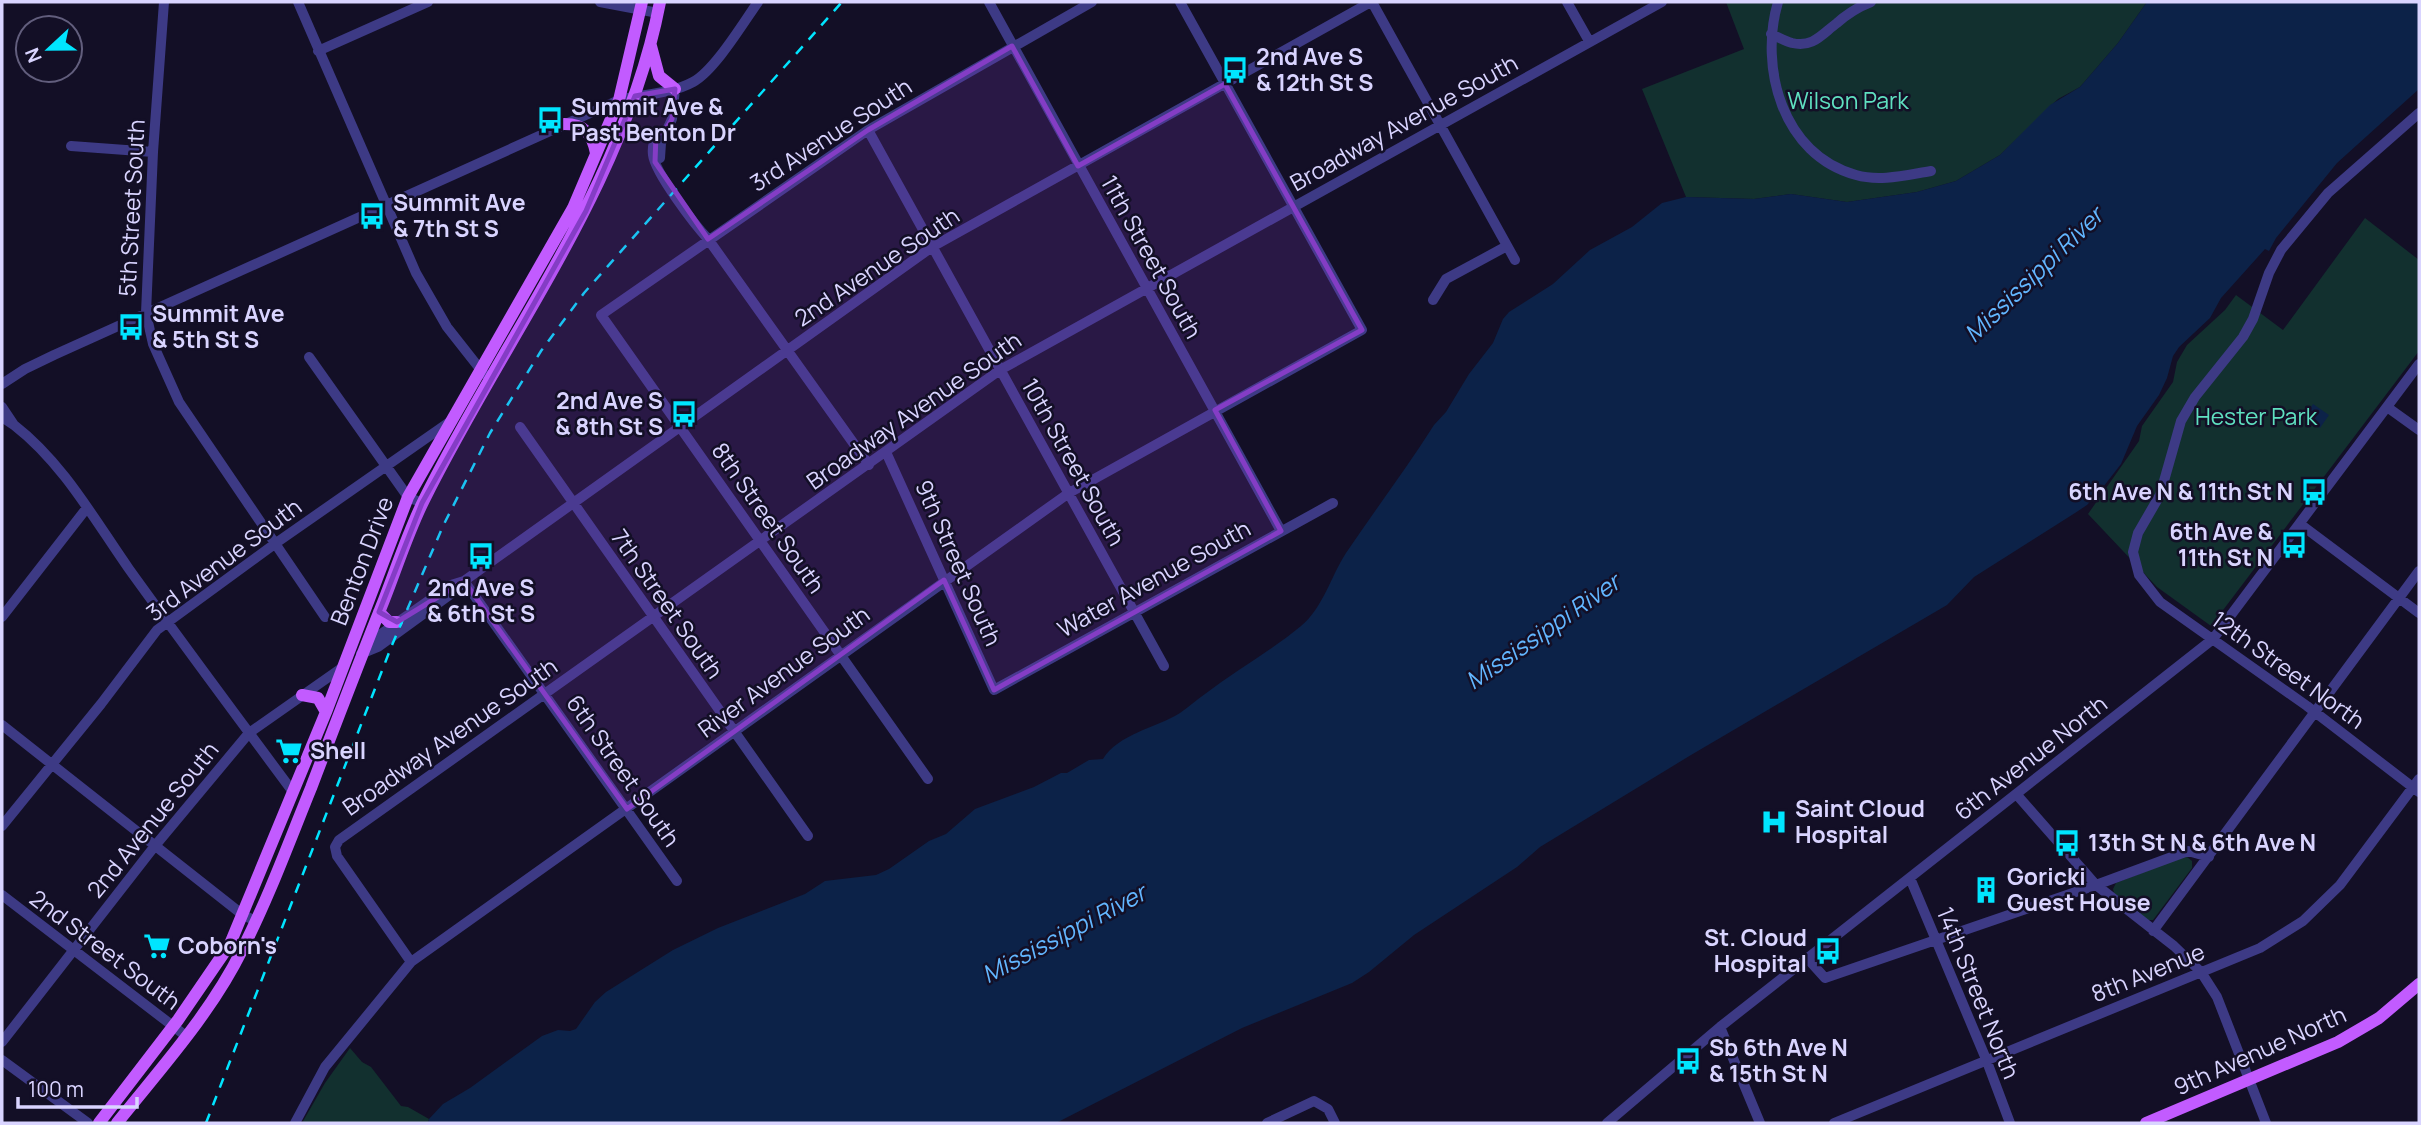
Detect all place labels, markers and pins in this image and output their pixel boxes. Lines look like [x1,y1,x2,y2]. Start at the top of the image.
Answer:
place label: 2nd Ave S & 12th St S [1256,40,1374,98]
bus stop icon: 2nd Ave S & 12th St S [1220,55,1250,85]
place label: Summit Ave & Past Benton Dr [571,90,736,148]
bus stop icon: Summit Ave & Past Benton Dr [535,105,565,135]
place label: Summit Ave & 7th St S [393,186,526,244]
bus stop icon: Summit Ave & 7th St S [357,201,387,231]
place label: Summit Ave & 5th St S [152,297,285,355]
bus stop icon: Summit Ave & 5th St S [116,312,146,342]
place label: 2nd Ave S & 8th St S [555,384,663,442]
bus stop icon: 2nd Ave S & 8th St S [669,399,699,429]
place label: 6th Ave N & 11th St N [2068,475,2293,507]
bus stop icon: 6th Ave N & 11th St N [2299,477,2329,507]
place label: 6th Ave & 11th St N [2169,515,2274,573]
bus stop icon: 6th Ave & 11th St N [2279,530,2309,560]
bus stop icon: 2nd Ave S & 6th St S [466,541,496,571]
place label: 2nd Ave S & 6th St S [427,571,535,629]
place label: Shell [310,734,366,766]
supermarket icon: Shell [274,736,304,766]
place label: Saint Cloud Hospital [1795,792,1925,850]
hospital icon: Saint Cloud Hospital [1759,807,1789,837]
place label: 13th St N & 6th Ave N [2088,826,2316,858]
bus stop icon: 13th St N & 6th Ave N [2052,828,2082,858]
place label: Goricki Guest House [2007,860,2151,918]
building icon: Goricki Guest House [1971,875,2001,905]
place label: St. Cloud Hospital [1704,921,1807,979]
place label: Coborn's [178,929,277,961]
supermarket icon: Coborn's [142,931,172,961]
bus stop icon: St. Cloud Hospital [1813,936,1843,966]
place label: Sb 6th Ave N & 15th St N [1709,1031,1848,1089]
bus stop icon: Sb 6th Ave N & 15th St N [1673,1046,1703,1076]

